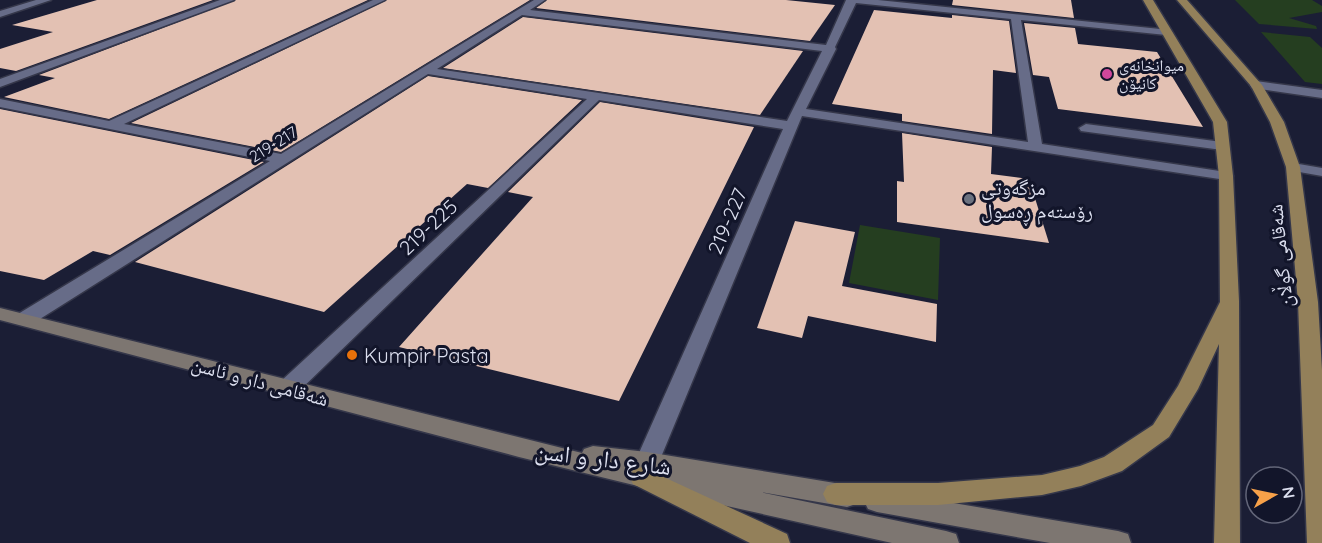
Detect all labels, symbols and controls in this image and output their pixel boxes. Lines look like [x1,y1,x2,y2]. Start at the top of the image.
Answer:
place label: میوانخانەی کانیۆن [1119,55,1184,94]
marker: میوانخانەی کانیۆن [1100,67,1114,81]
street label: 219-217 [245,121,301,167]
place label: مزگەوتی رۆستەم ڕەسول [981,175,1093,227]
street label: 219-227 [702,184,752,258]
marker: مزگەوتی رۆستەم ڕەسول [962,192,976,206]
street label: 219-225 [394,194,462,260]
street label: شەقامی گوڵان [1262,203,1298,309]
place label: Kumpir Pasta [364,343,489,368]
marker: Kumpir Pasta [345,348,359,362]
street label: شەقامی دار و ئاسن [189,351,331,411]
street label: شارع دار و اسن [533,435,673,482]
north arrow [1244,465,1304,525]
text: N [1278,485,1300,500]

